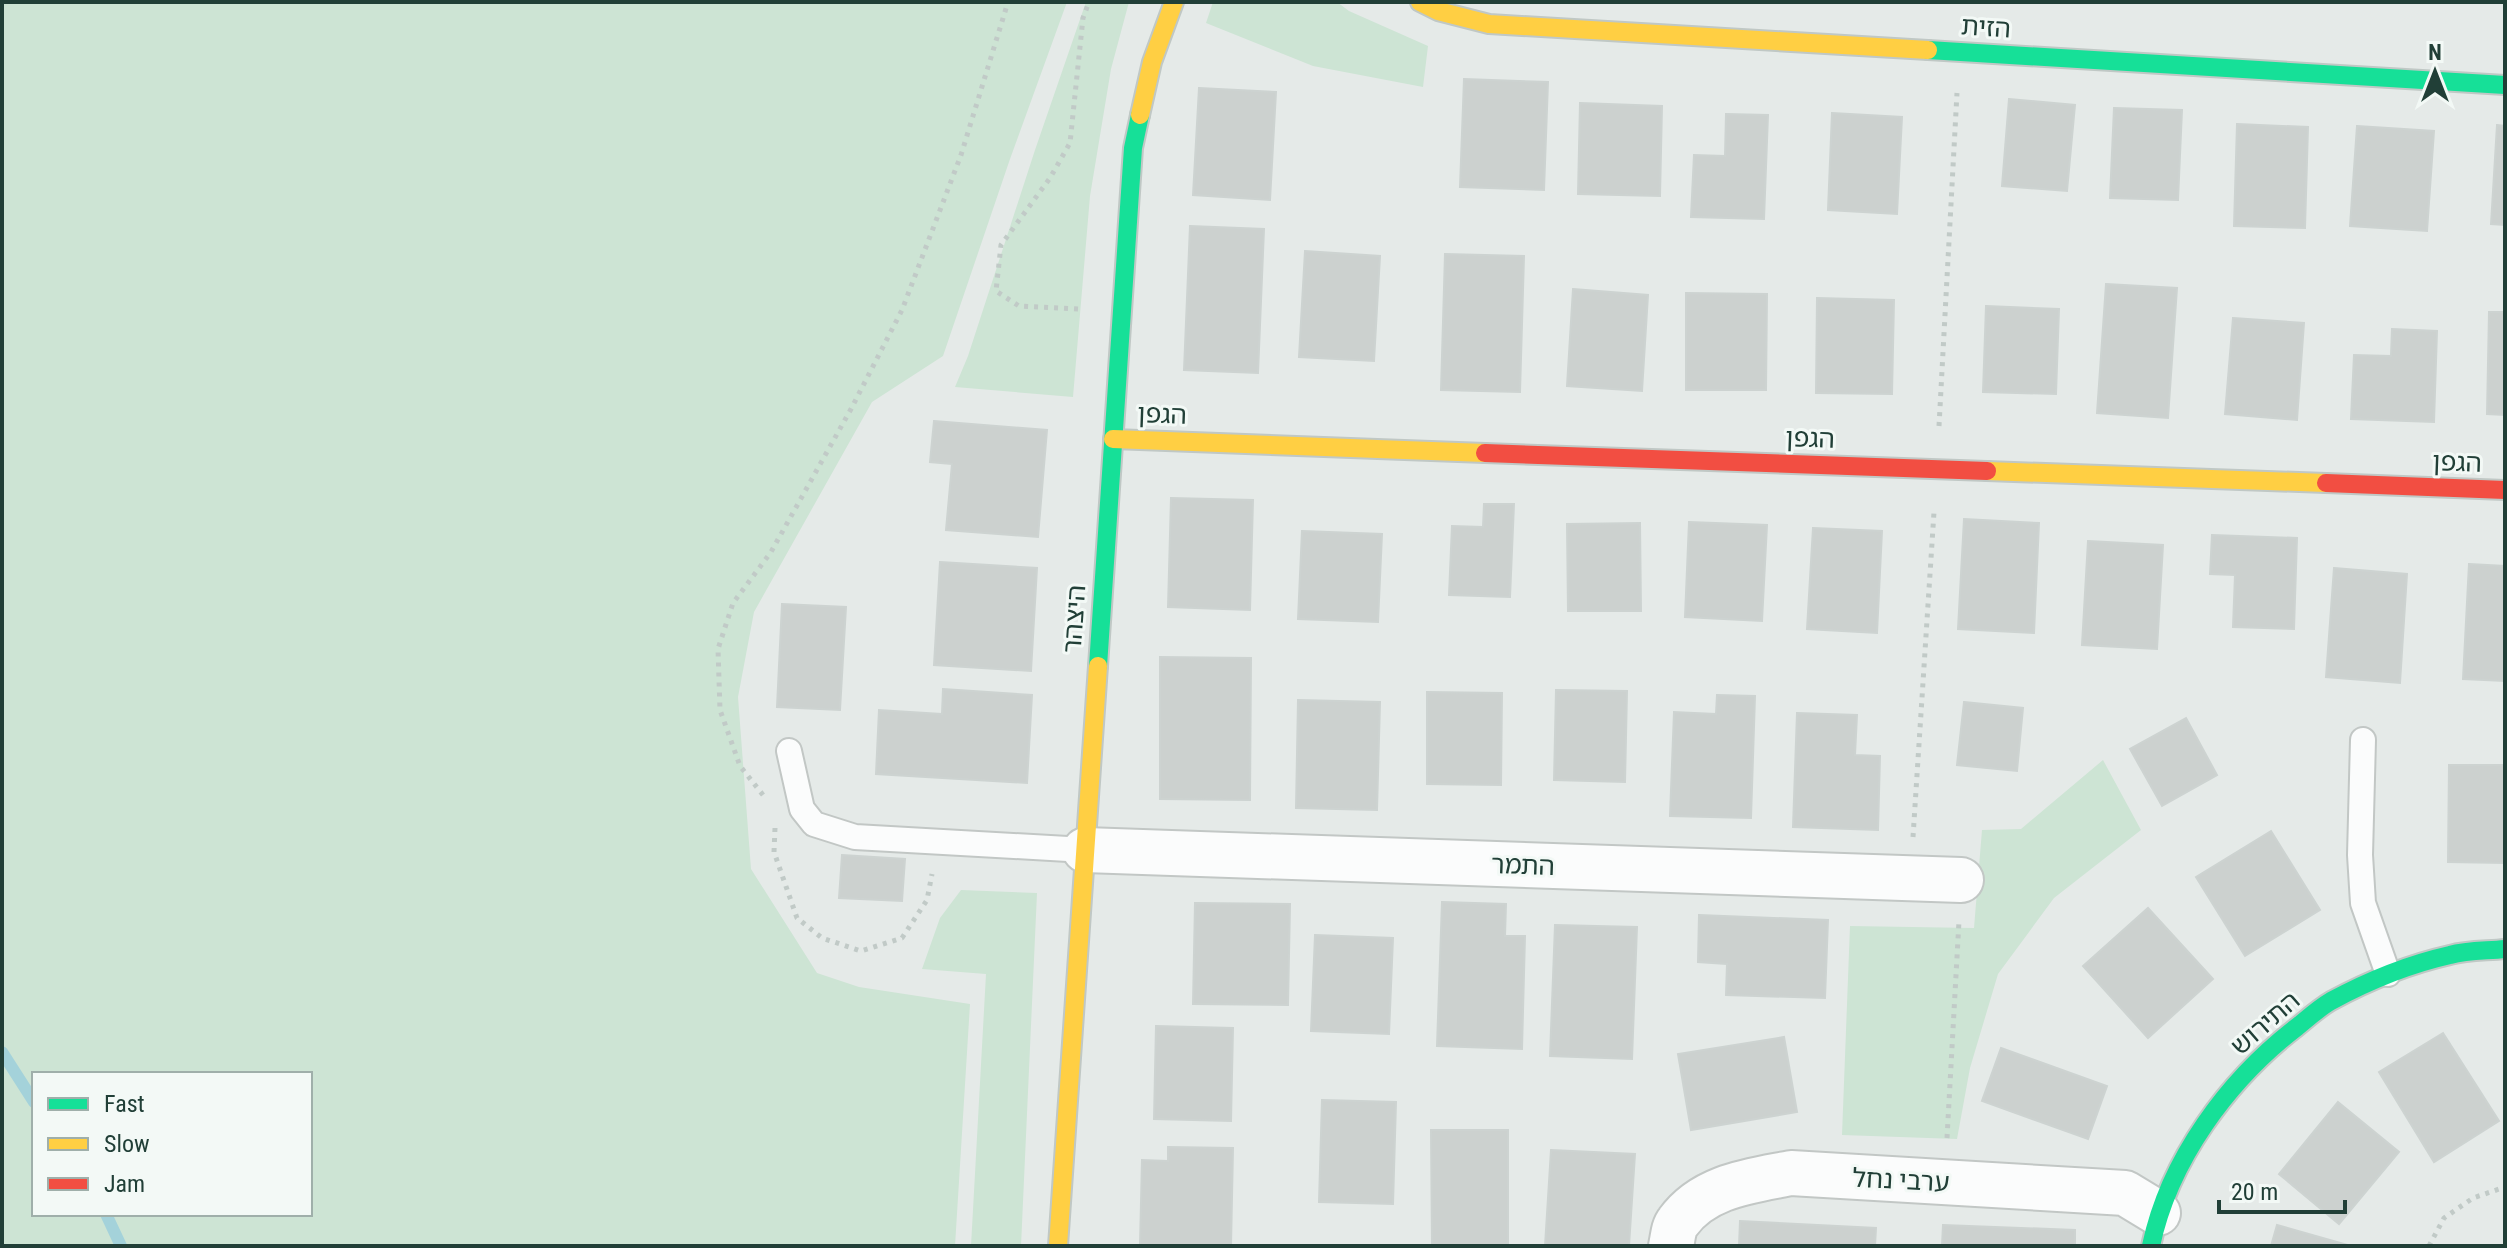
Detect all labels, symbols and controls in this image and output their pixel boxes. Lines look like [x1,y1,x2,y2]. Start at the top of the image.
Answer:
street label: הזית [1960,10,2012,44]
north arrow [2395,32,2475,112]
text: N [2428,40,2442,65]
street label: הגפן [1137,398,1187,430]
street label: הגפן [1785,422,1835,454]
street label: הגפן [2432,446,2482,478]
street label: היצהר [1057,584,1091,654]
street label: התמר [1490,849,1556,881]
street label: התירוש [2224,985,2306,1061]
legend [32,1072,312,1216]
text: Fast [104,1090,145,1118]
text: Slow [104,1130,150,1158]
street label: ערבי נחל [1852,1162,1950,1198]
scale bar [2219,1164,2345,1214]
text: Jam [104,1170,145,1198]
text: 20 m [2231,1178,2278,1206]

